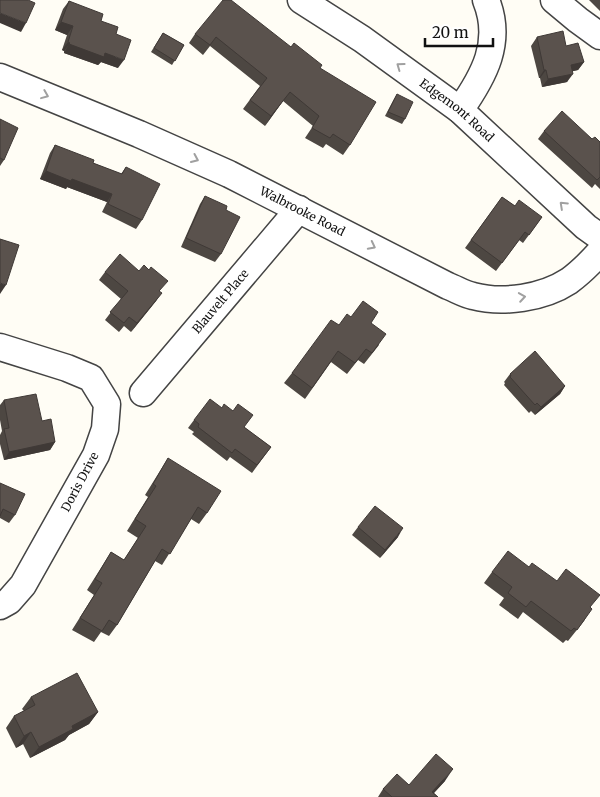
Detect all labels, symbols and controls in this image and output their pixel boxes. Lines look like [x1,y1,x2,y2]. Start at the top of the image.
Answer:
scale bar [425,15,492,47]
text: 20 m [432,23,469,42]
one-way arrow [396,63,405,72]
street label: Edgemont Road [417,75,497,145]
one-way arrow [40,89,49,100]
one-way arrow [190,152,199,163]
street label: Walbrooke Road [256,183,348,239]
one-way arrow [559,202,568,211]
one-way arrow [366,240,375,250]
street label: Blauvelt Place [189,266,252,336]
one-way arrow [518,292,526,302]
street label: Doris Drive [58,449,102,514]

